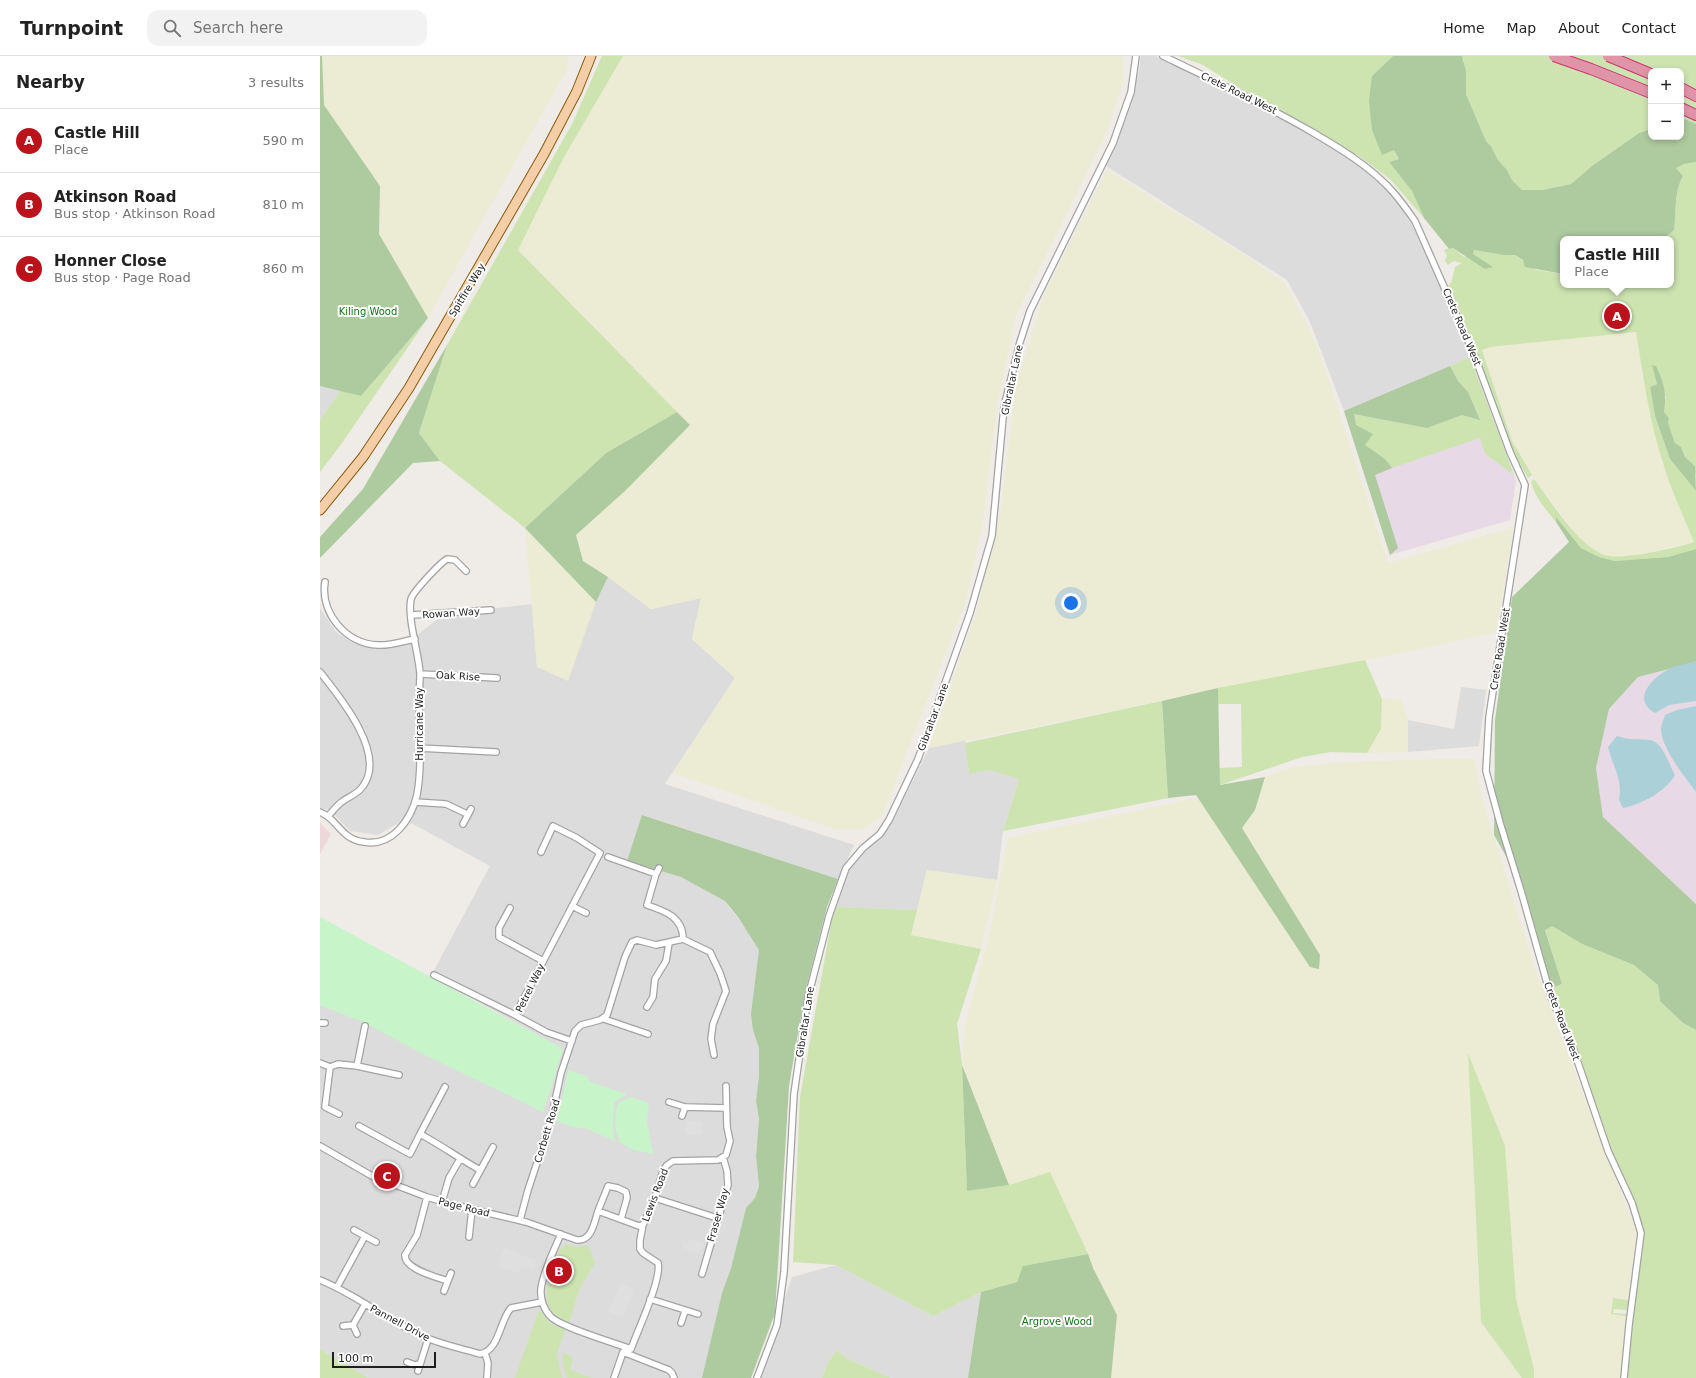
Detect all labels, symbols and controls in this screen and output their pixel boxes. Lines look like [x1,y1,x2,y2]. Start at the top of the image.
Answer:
search box [147,10,427,46]
text: Turnpoint [20,17,123,39]
icon: search [161,17,183,39]
text: Search here [193,19,283,37]
text: Home [1443,20,1485,36]
text: Map [1507,20,1536,36]
text: About [1558,20,1600,36]
text: Contact [1622,20,1676,36]
map controls [1648,68,1684,140]
button: + [1648,68,1684,104]
street label: Crete Road West [1199,70,1279,116]
text: Nearby [16,72,85,92]
text: 3 results [248,75,304,90]
button: − [1648,104,1684,140]
text: Castle Hill [54,124,140,142]
text: A [24,133,34,148]
text: 590 m [262,133,304,148]
text: Place [54,142,89,157]
text: Atkinson Road [54,188,176,206]
text: B [24,197,34,212]
text: 810 m [262,197,304,212]
text: Bus stop · Atkinson Road [54,206,215,221]
popup [1560,236,1674,288]
text: Castle Hill [1574,246,1660,264]
text: Honner Close [54,252,167,270]
text: C [24,261,34,276]
text: 860 m [262,261,304,276]
street label: Spitfire Way [447,261,487,319]
text: Place [1574,264,1609,279]
text: Bus stop · Page Road [54,270,191,285]
street label: Crete Road West [1441,287,1483,367]
pin: A [1604,301,1630,331]
park label: Kiling Wood [339,306,397,317]
street label: Gibraltar Lane [999,344,1025,416]
your location [1061,593,1081,613]
street label: Rowan Way [422,605,480,621]
street label: Crete Road West [1488,607,1512,691]
street label: Oak Rise [436,669,480,683]
street label: Gibraltar Lane [916,682,950,752]
street label: Hurricane Way [414,687,425,761]
street label: Petrel Way [513,962,547,1014]
street label: Crete Road West [1542,980,1582,1062]
street label: Gibraltar Lane [794,986,816,1058]
street label: Corbett Road [532,1098,562,1164]
pin: C [374,1161,400,1191]
street label: Lewis Road [640,1167,670,1223]
street label: Fraser Way [705,1187,731,1243]
street label: Page Road [437,1195,491,1219]
pin: B [546,1256,572,1286]
street label: Pannell Drive [368,1303,432,1343]
park label: Argrove Wood [1022,1316,1092,1327]
scale bar [332,1350,436,1369]
text: 100 m [338,1352,373,1365]

